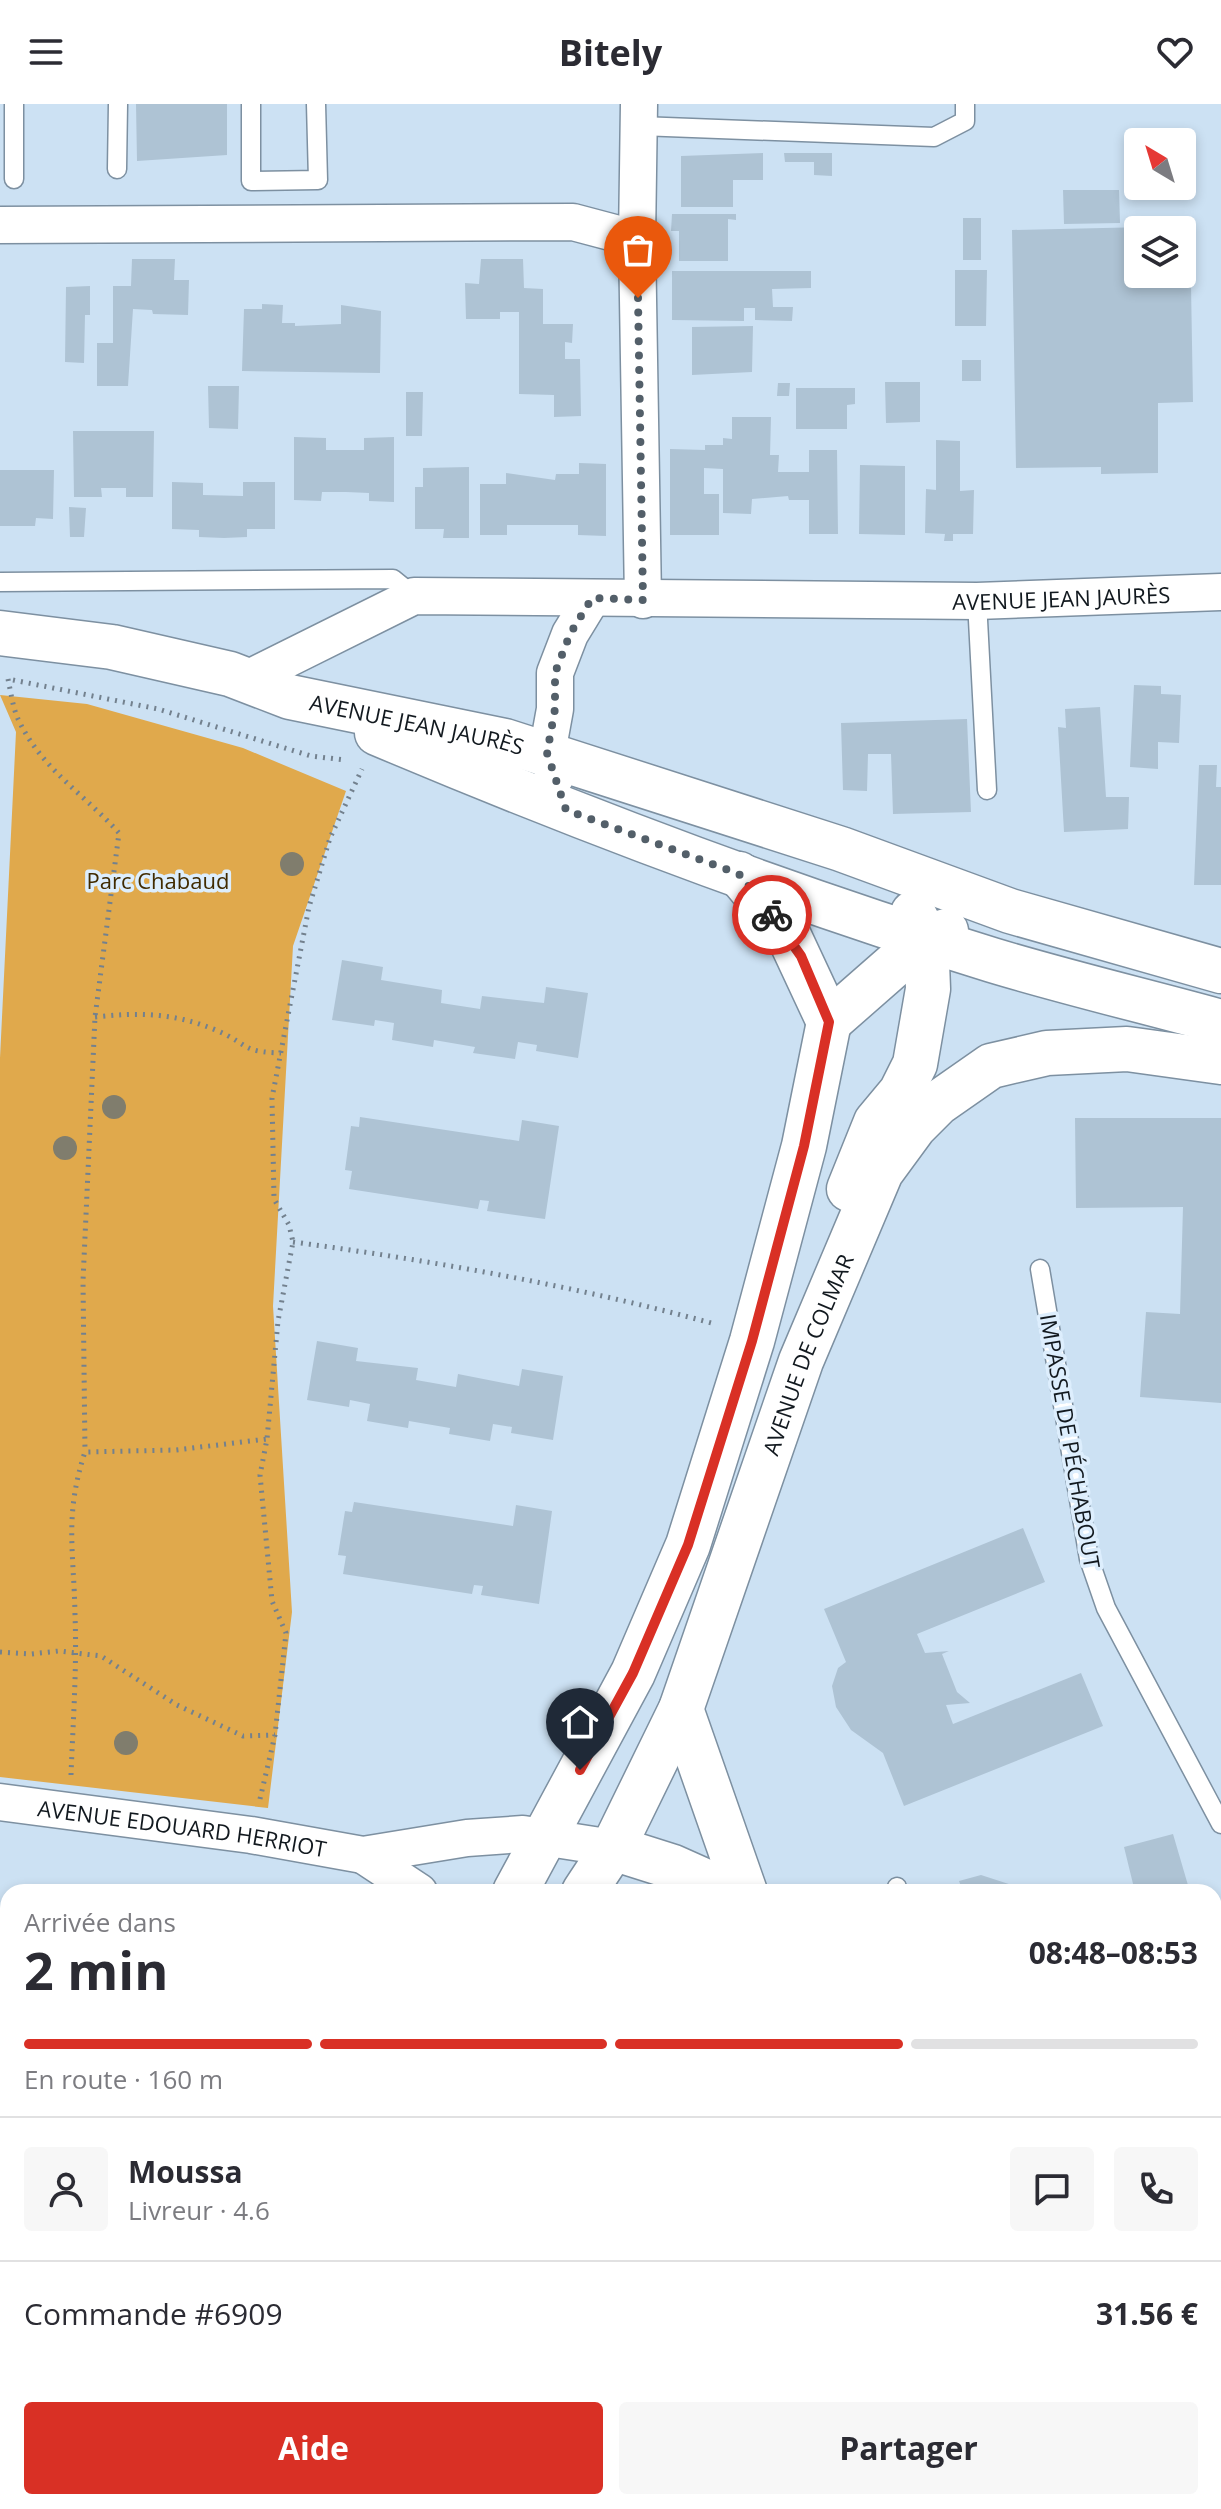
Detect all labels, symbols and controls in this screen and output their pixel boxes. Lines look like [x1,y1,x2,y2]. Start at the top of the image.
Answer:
text: Bitely [559,28,662,77]
icon: menu [24,30,68,74]
icon: heart [1153,30,1197,74]
north arrow [1124,128,1196,200]
map controls [1124,128,1196,288]
pin [604,216,672,298]
button: layers [1124,216,1196,288]
icon: bag [616,228,660,272]
street label: AVENUE JEAN JAURÈS [952,579,1171,616]
street label: AVENUE JEAN JAURÈS [307,686,528,761]
park label: Parc Chabaud [87,865,229,895]
courier [732,875,812,955]
icon: bike [750,893,794,937]
street label: AVENUE DE COLMAR [755,1249,860,1459]
street label: IMPASSE DE PÉCHABOUT [1034,1311,1108,1571]
pin [546,1688,614,1770]
icon: home [558,1700,602,1744]
street label: AVENUE EDOUARD HERRIOT [36,1792,329,1863]
text: Arrivée dans [24,1904,176,1940]
text: 08:48–08:53 [1029,1932,1198,1973]
text: 2 min [24,1934,168,2005]
text: En route · 160 m [24,2061,223,2097]
button: person [24,2147,108,2231]
button: chat [1010,2147,1094,2231]
button: phone [1114,2147,1198,2231]
text: Moussa [128,2151,243,2192]
text: Livreur · 4.6 [128,2192,270,2228]
text: Commande #6909 [24,2293,283,2334]
text: 31.56 € [1096,2293,1198,2334]
button: Aide [24,2402,603,2494]
button: Partager [619,2402,1198,2494]

